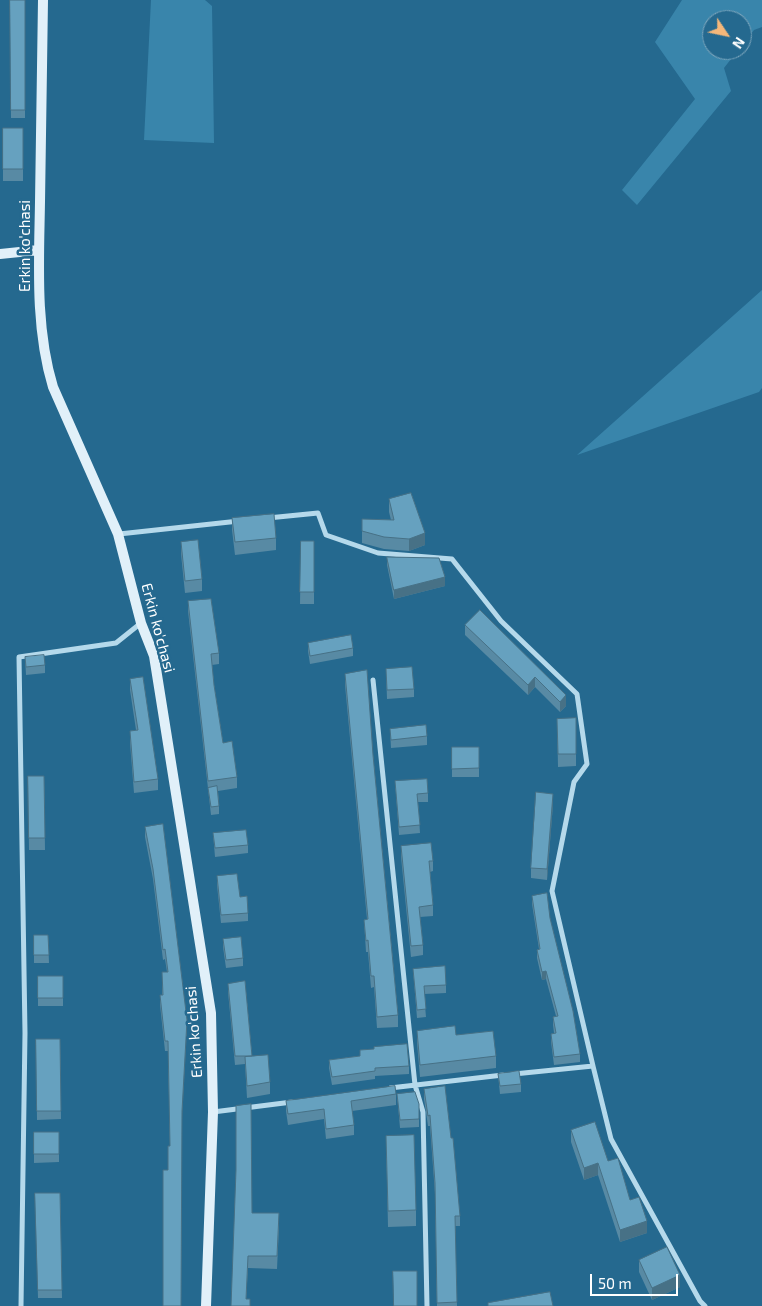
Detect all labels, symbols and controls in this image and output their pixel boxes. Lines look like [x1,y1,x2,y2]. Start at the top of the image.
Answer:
north arrow [702,10,752,60]
text: N [729,34,749,52]
street label: Erkin ko'chasi [16,200,34,292]
street label: Erkin ko'chasi [137,581,179,675]
street label: Erkin ko'chasi [182,985,206,1079]
scale bar [592,1264,680,1296]
text: 50 m [598,1274,632,1292]

